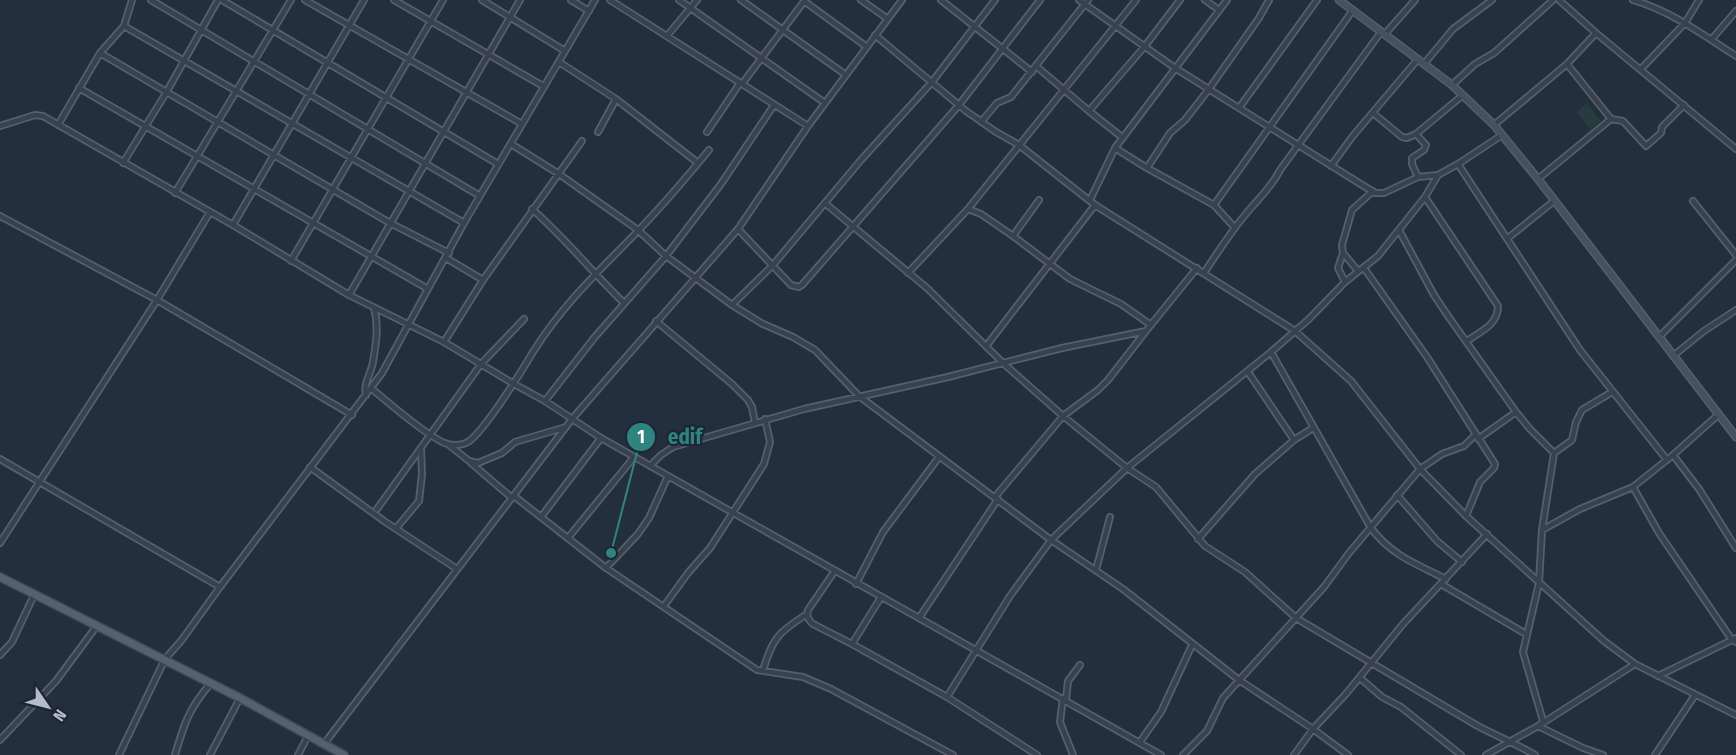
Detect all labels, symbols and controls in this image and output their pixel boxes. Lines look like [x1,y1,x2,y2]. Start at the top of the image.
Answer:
callout: edif [626,417,715,456]
text: edif [668,424,704,450]
text: 1 [637,426,645,448]
north arrow [18,677,78,737]
text: N [49,706,70,725]

